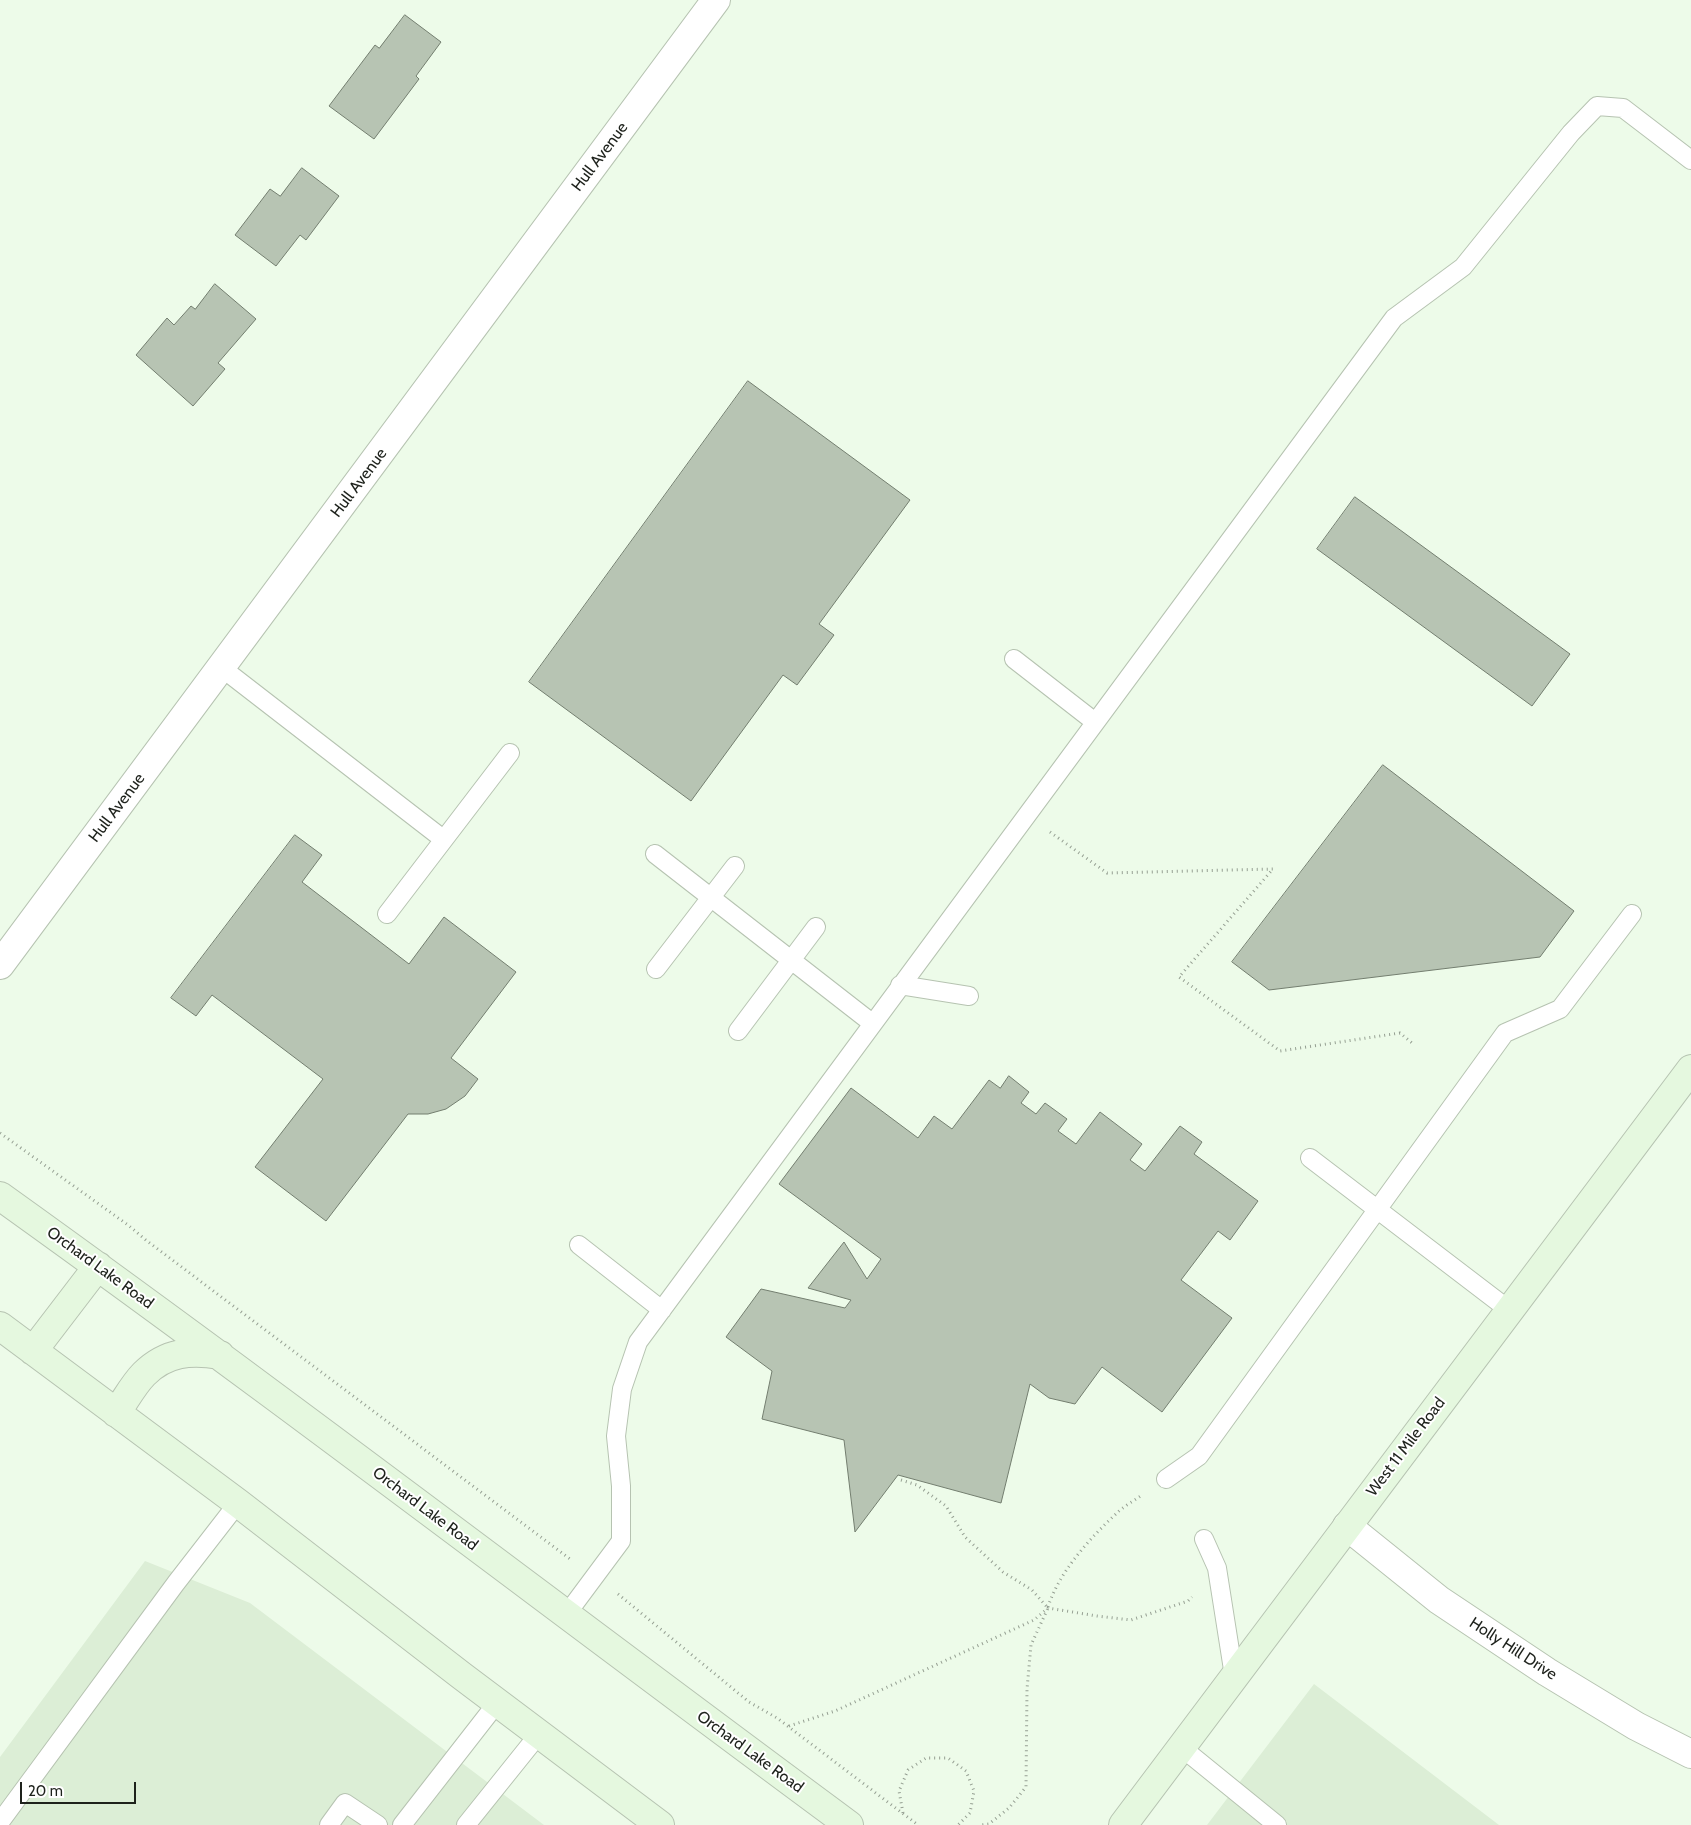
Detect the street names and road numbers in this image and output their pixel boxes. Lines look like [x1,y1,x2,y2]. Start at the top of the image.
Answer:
street label: Hull Avenue [568,119,632,195]
street label: Hull Avenue [327,445,391,521]
street label: Hull Avenue [85,770,149,846]
street label: Orchard Lake Road [43,1223,157,1313]
street label: West 11 Mile Road [1363,1394,1449,1500]
street label: Orchard Lake Road [369,1463,481,1555]
street label: Holly Hill Drive [1466,1614,1560,1684]
street label: Orchard Lake Road [693,1707,807,1797]

